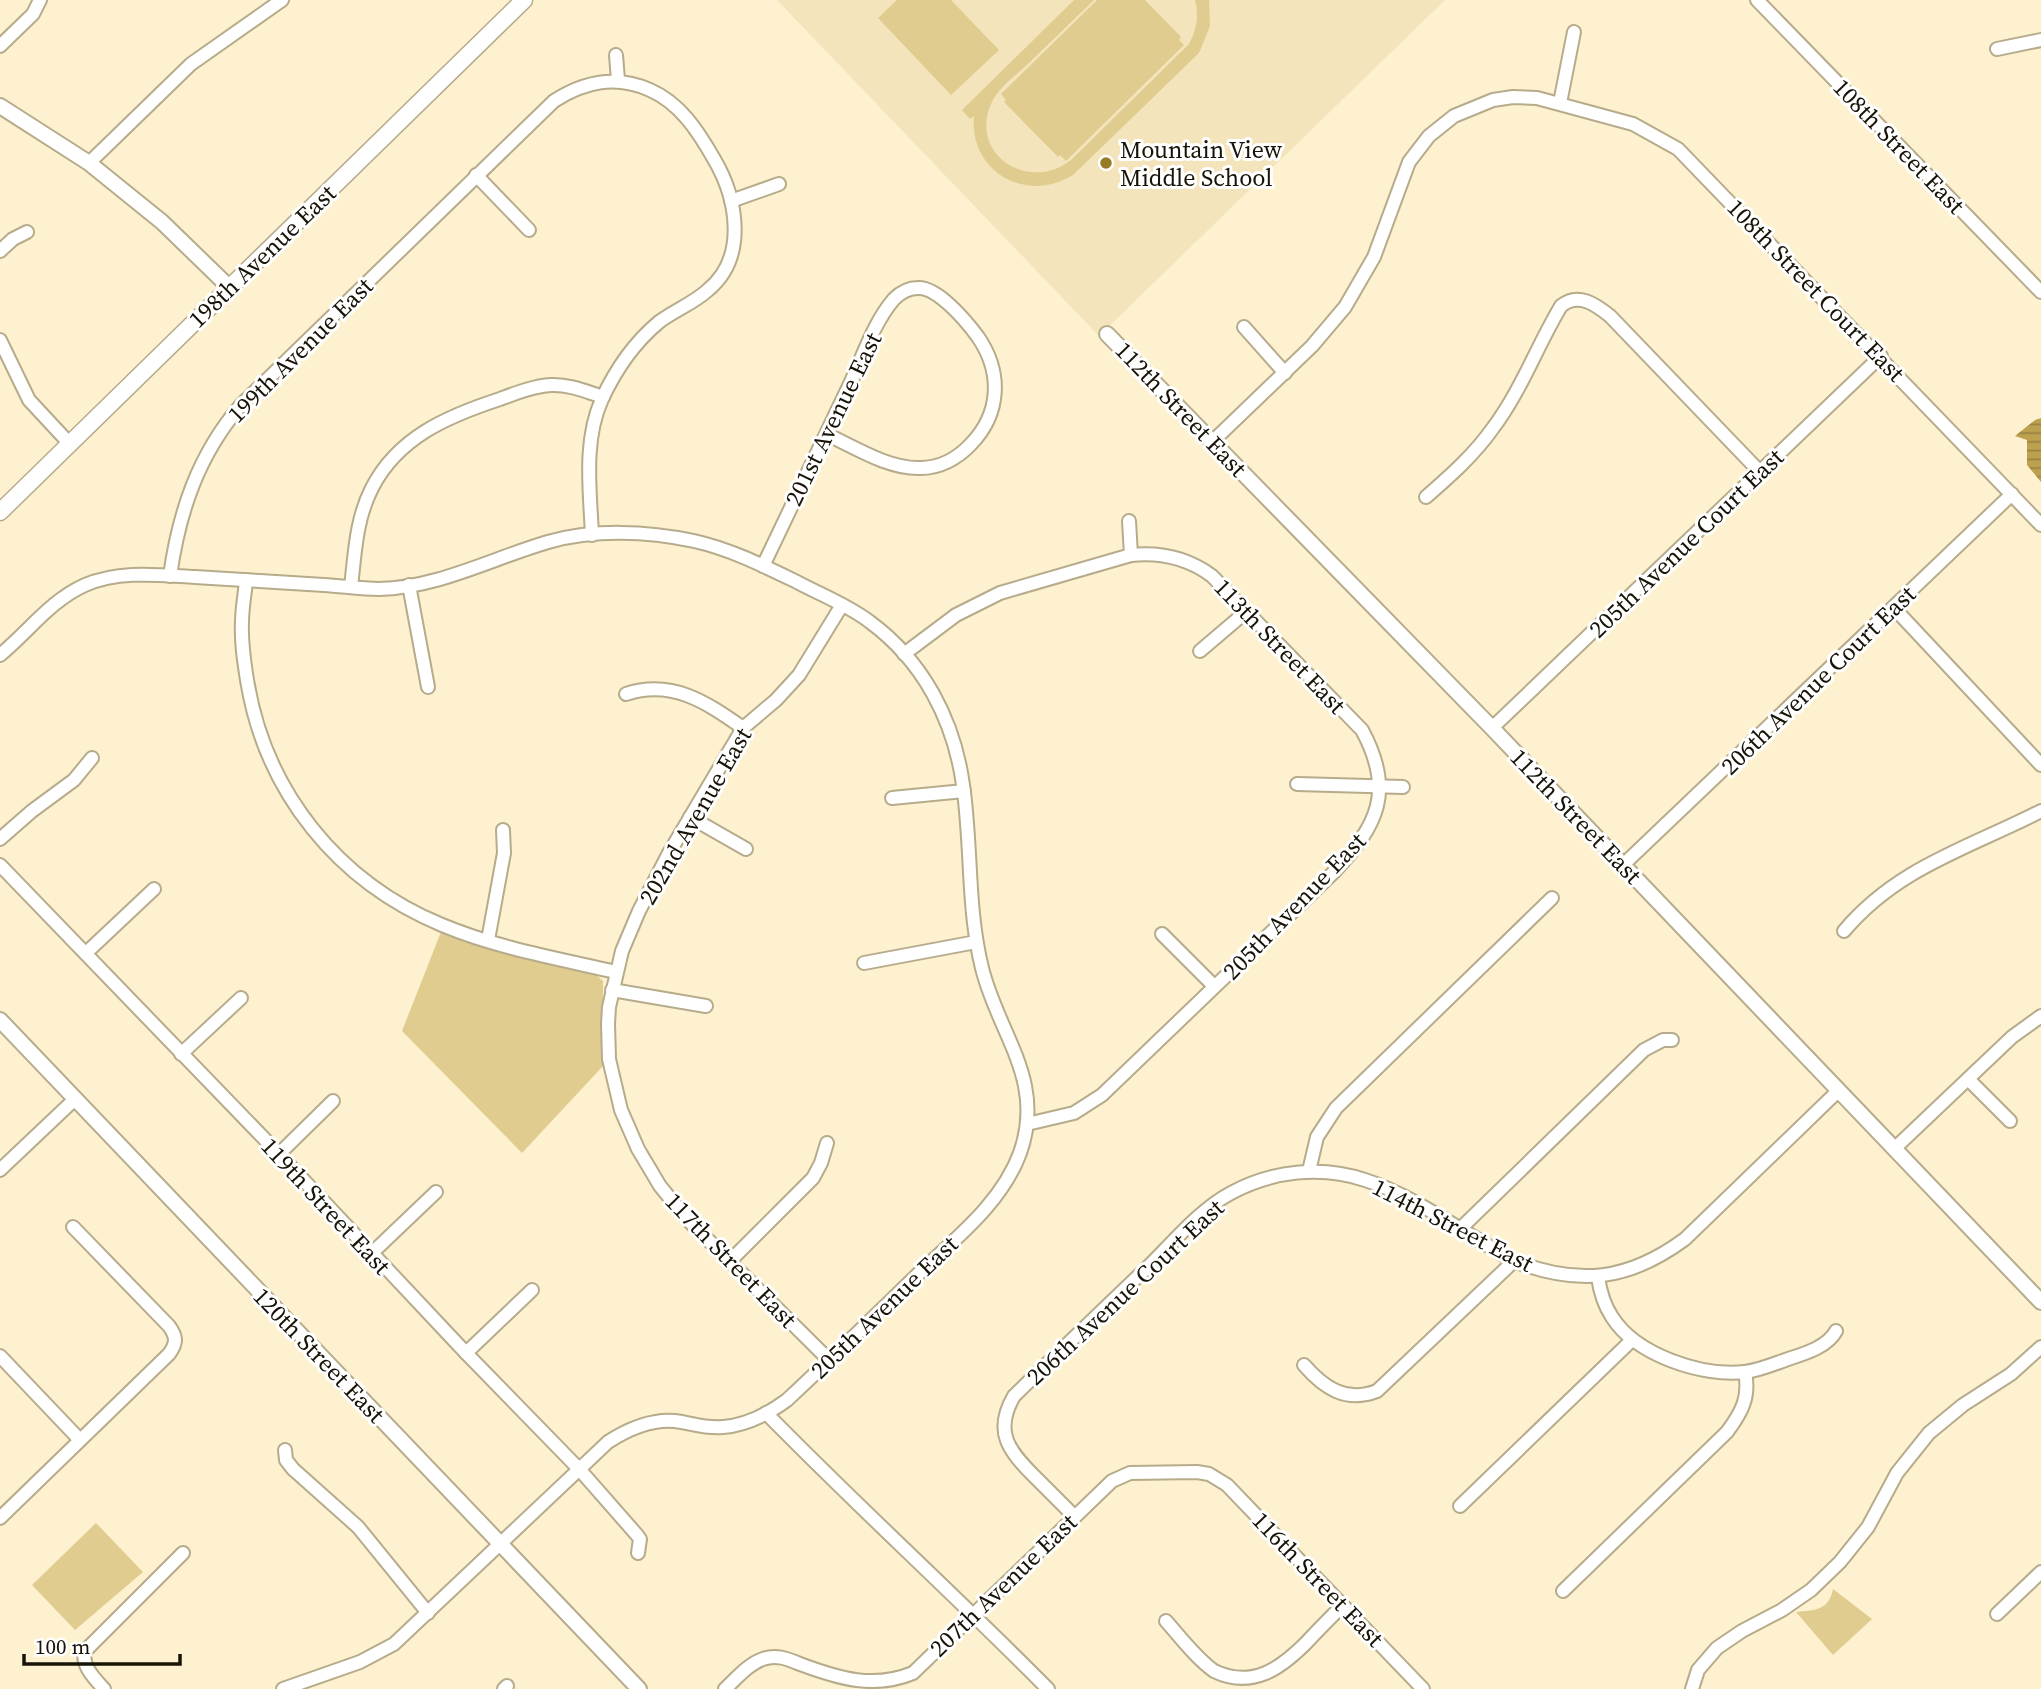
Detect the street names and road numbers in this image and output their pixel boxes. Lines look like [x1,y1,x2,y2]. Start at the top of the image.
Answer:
street label: 108th Street East [1826,71,1972,221]
street label: 198th Avenue East [181,177,343,335]
street label: 108th Street Court East [1720,191,1912,389]
street label: 199th Avenue East [220,270,380,430]
street label: 201st Avenue East [777,327,889,511]
street label: 112th Street East [1108,334,1254,484]
street label: 205th Avenue Court East [1581,441,1791,645]
street label: 113th Street East [1207,571,1353,721]
street label: 206th Avenue Court East [1713,578,1923,782]
street label: 202nd Avenue East [631,721,759,910]
street label: 112th Street East [1503,741,1649,891]
street label: 205th Avenue East [1215,825,1373,987]
street label: 119th Street East [254,1130,398,1282]
street label: 114th Street East [1367,1170,1539,1280]
street label: 117th Street East [658,1185,804,1335]
street label: 206th Avenue Court East [1019,1191,1231,1392]
street label: 205th Avenue East [803,1228,965,1386]
street label: 120th Street East [246,1280,392,1430]
street label: 116th Street East [1245,1504,1391,1654]
street label: 207th Avenue East [922,1506,1084,1664]

